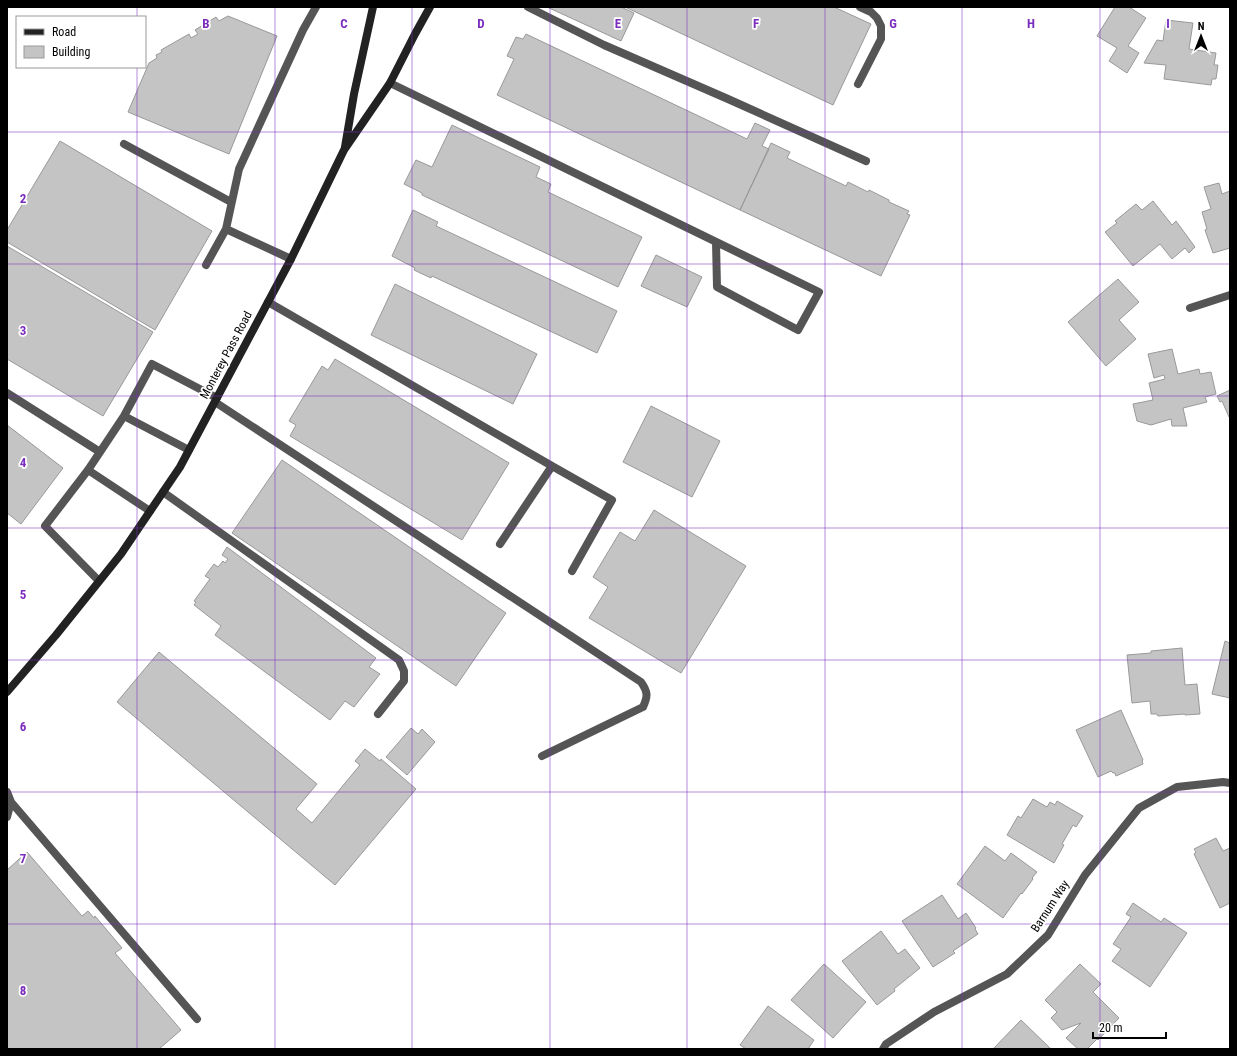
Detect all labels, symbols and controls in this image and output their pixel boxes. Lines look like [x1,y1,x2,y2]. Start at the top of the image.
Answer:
legend [16,16,146,68]
text: B [202,16,210,31]
text: C [340,16,348,31]
text: D [477,16,485,31]
text: E [615,16,622,31]
text: F [753,16,759,31]
text: G [889,16,897,31]
text: H [1027,16,1035,31]
text: I [1166,16,1170,31]
north arrow [1181,16,1221,56]
text: N [1198,20,1205,33]
text: Road [52,25,76,39]
text: Building [52,45,90,59]
text: 2 [20,191,27,206]
street label: Monterey Pass Road [197,309,255,401]
text: 3 [20,323,26,338]
text: 4 [20,455,27,470]
text: 5 [20,587,27,602]
text: 6 [20,719,27,734]
text: 7 [20,851,27,866]
street label: Barnum Way [1028,877,1072,935]
text: 8 [20,983,26,998]
scale bar [1093,1014,1166,1040]
text: 20 m [1099,1021,1123,1035]

